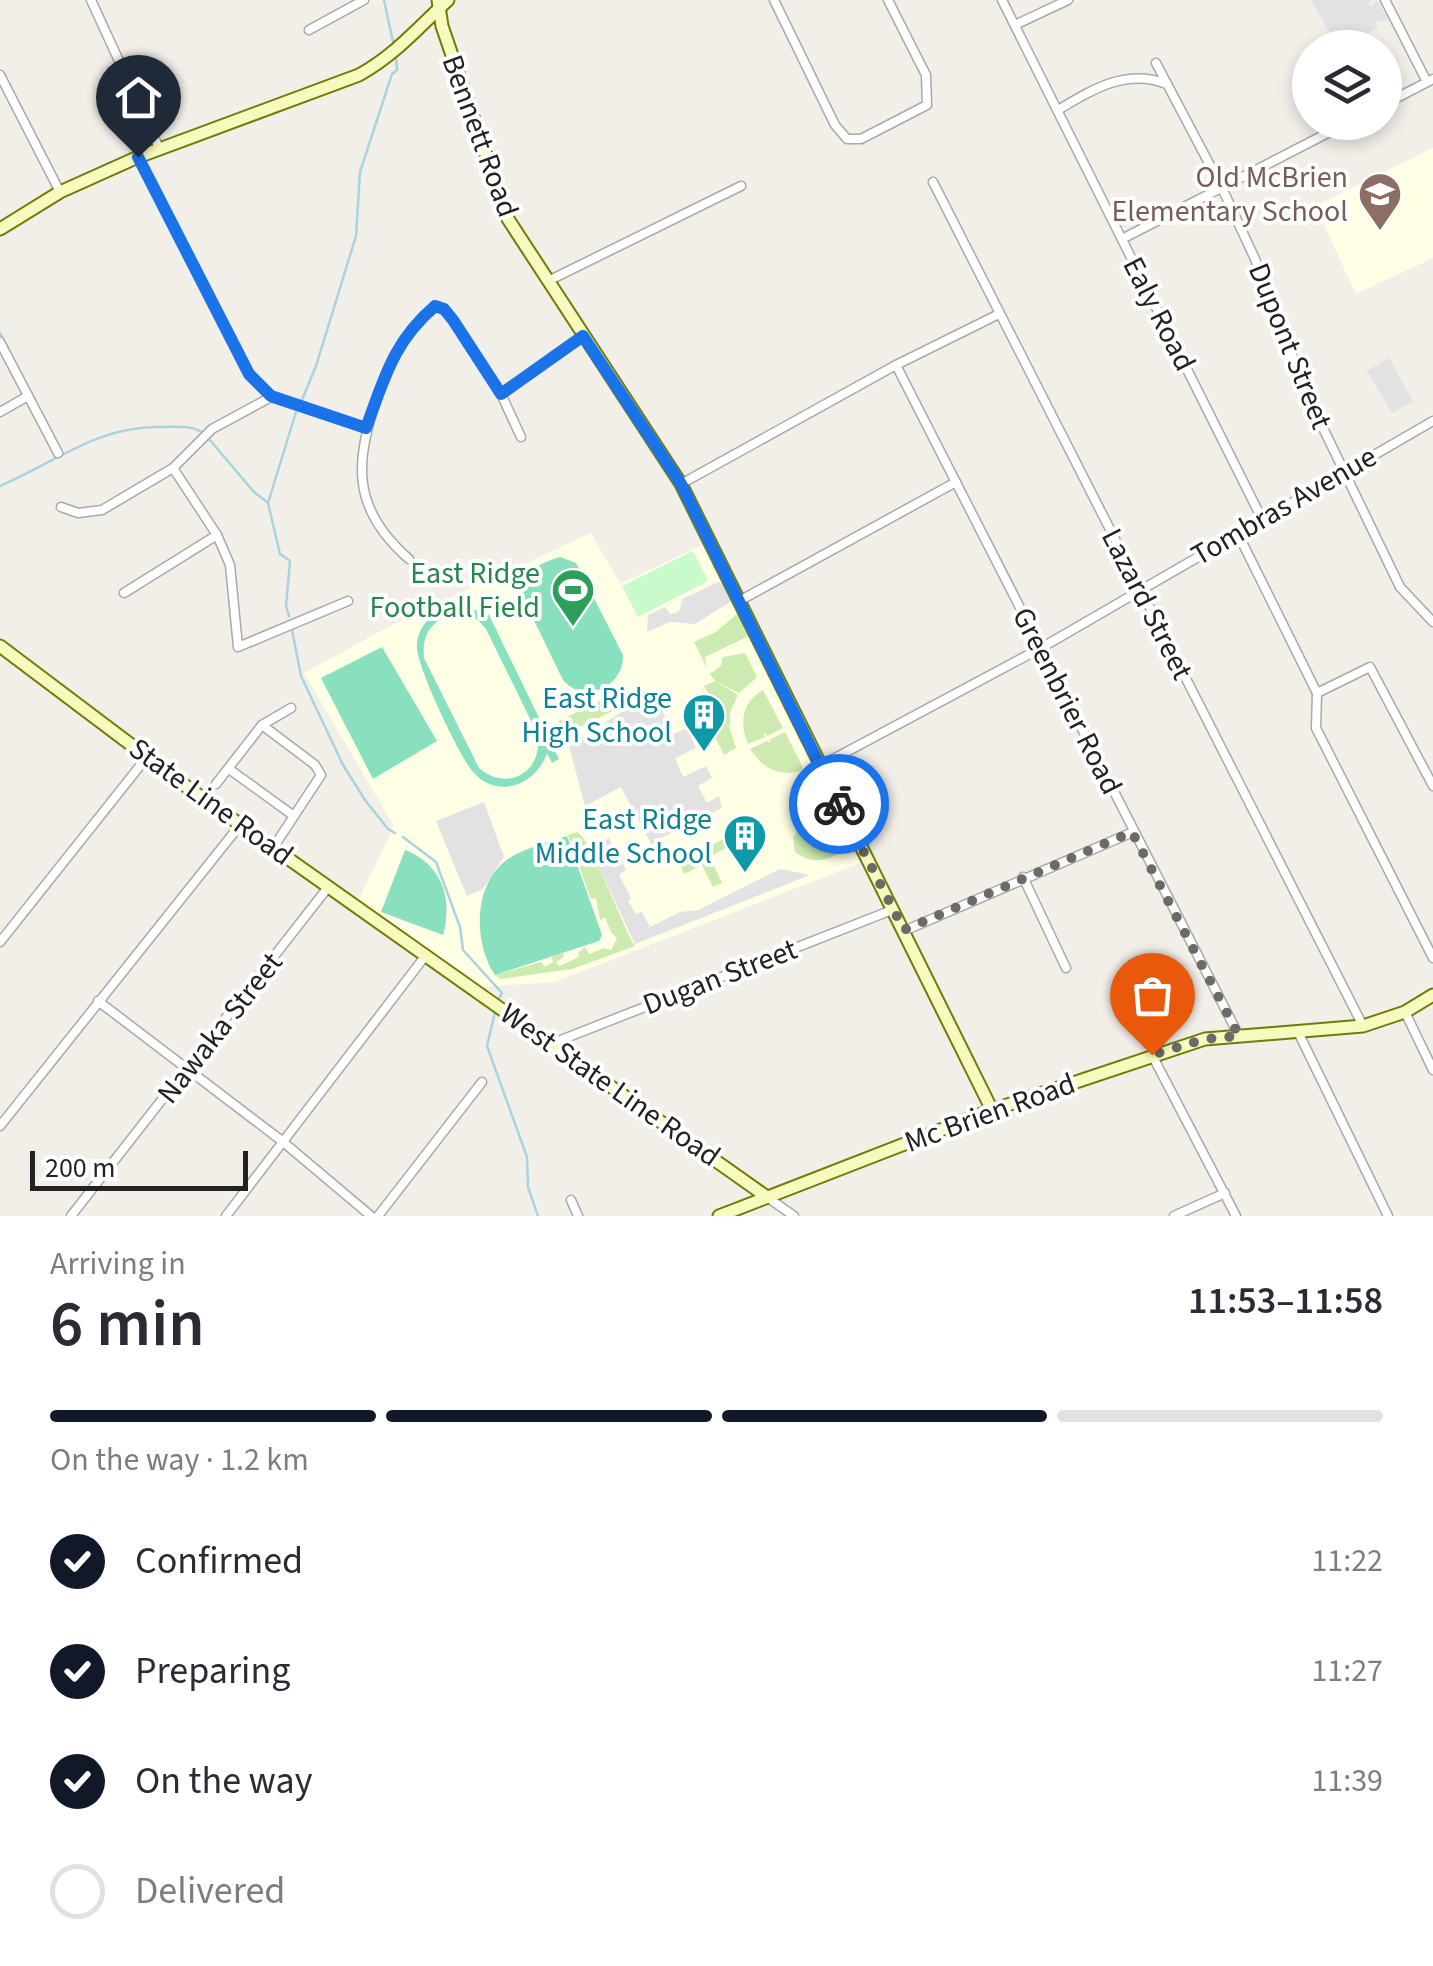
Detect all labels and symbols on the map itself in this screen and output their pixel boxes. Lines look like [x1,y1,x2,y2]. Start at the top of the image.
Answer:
street label: Bennett Road [431,49,529,223]
pin [96,55,181,158]
place label: Old McBrien Elementary School [1112,156,1348,233]
school or university icon: Old McBrien Elementary School [1357,171,1403,232]
street label: Ealy Road [1112,249,1206,379]
street label: Dupont Street [1237,257,1343,435]
street label: Tombras Avenue [1183,435,1385,577]
street label: Lazard Street [1090,521,1204,687]
place label: East Ridge Football Field [369,552,540,629]
sports icon: East Ridge Football Field [550,567,596,628]
street label: Greenbrier Road [1001,600,1133,802]
place label: East Ridge High School [521,677,672,754]
building icon: East Ridge High School [681,692,727,753]
street label: State Line Road [120,728,302,876]
courier [789,754,889,854]
place label: East Ridge Middle School [535,798,712,875]
building icon: East Ridge Middle School [722,813,768,874]
street label: Dugan Street [637,928,803,1026]
street label: Nawaka Street [147,943,293,1113]
pin [1110,953,1195,1056]
street label: West State Line Road [491,993,729,1177]
street label: Mc Brien Road [899,1062,1081,1164]
scale bar [30,1146,248,1190]

